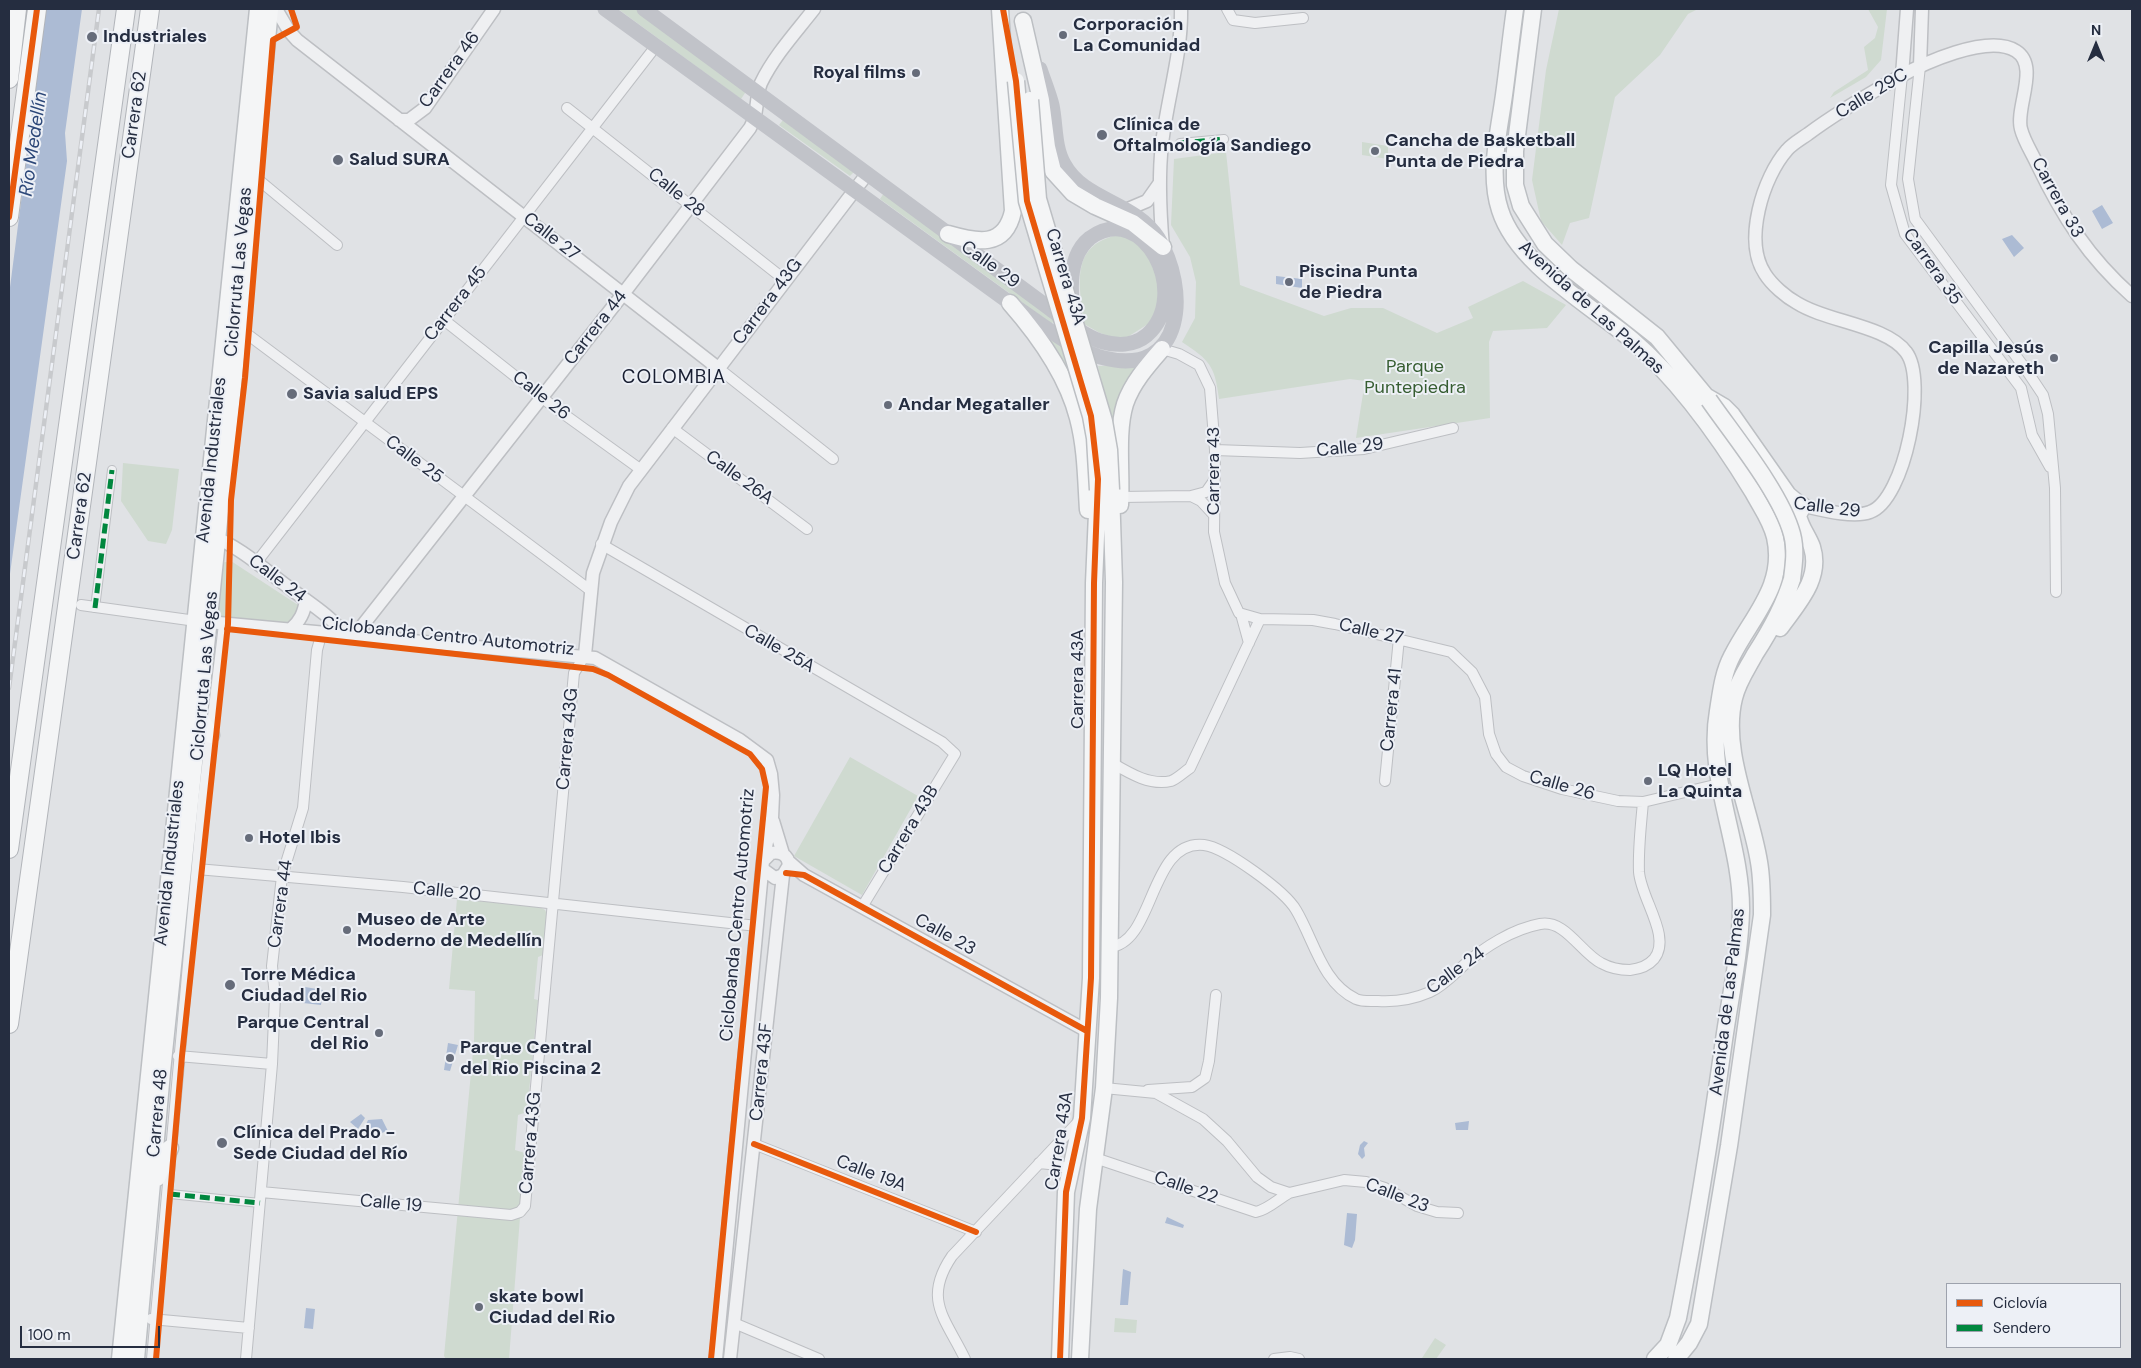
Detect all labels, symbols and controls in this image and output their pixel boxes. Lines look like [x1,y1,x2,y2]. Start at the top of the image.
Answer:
place label: Corporación La Comunidad [1073,14,1200,56]
north arrow [2071,20,2121,70]
text: N [2091,21,2101,39]
place label: Industriales [103,26,207,48]
street label: Carrera 46 [415,28,485,112]
marker: Corporación La Comunidad [1057,29,1069,41]
marker: Industriales [85,30,99,44]
place label: Royal films [813,62,906,84]
street label: Calle 29C [1832,64,1912,124]
marker: Royal films [910,67,922,79]
street label: Carrera 62 [118,70,152,160]
water label: Río Medellín [15,90,53,198]
place label: Clínica de Oftalmología Sandiego [1113,114,1312,156]
marker: Clínica de Oftalmología Sandiego [1095,128,1109,142]
place label: Cancha de Basketball Punta de Piedra [1385,130,1575,172]
marker: Cancha de Basketball Punta de Piedra [1369,145,1381,157]
place label: Salud SURA [349,149,450,171]
marker: Salud SURA [331,153,345,167]
street label: Carrera 33 [2026,154,2088,242]
street label: Calle 28 [643,164,709,222]
street label: Ciclorruta Las Vegas [221,186,257,358]
street label: Calle 27 [519,208,583,266]
street label: Carrera 35 [1898,224,1966,310]
street label: Carrera 43A [1040,226,1090,328]
street label: Calle 29 [956,237,1024,293]
street label: Avenida de Las Palmas [1514,237,1668,379]
street label: Carrera 43G [729,255,807,349]
place label: Piscina Punta de Piedra [1299,261,1418,304]
street label: Carrera 45 [420,262,492,346]
marker: Piscina Punta de Piedra [1283,276,1295,288]
street label: Carrera 44 [560,286,632,370]
place label: Capilla Jesús de Nazareth [1928,337,2044,379]
marker: Capilla Jesús de Nazareth [2048,352,2060,364]
park label: Parque Puntepiedra [1364,356,1466,398]
street label: Calle 26 [508,367,574,425]
district label: COLOMBIA [621,367,727,389]
street label: Avenida Industriales [193,376,231,544]
place label: Savia salud EPS [303,383,438,405]
marker: Savia salud EPS [285,387,299,401]
place label: Andar Megataller [898,394,1050,416]
marker: Andar Megataller [882,399,894,411]
street label: Carrera 43 [1203,427,1225,515]
street label: Calle 25 [381,431,447,489]
street label: Calle 29 [1315,434,1385,462]
street label: Calle 26A [701,446,777,510]
street label: Carrera 62 [63,471,97,561]
street label: Calle 29 [1792,493,1862,523]
street label: Calle 24 [244,550,310,608]
street label: Ciclorruta Las Vegas [187,590,223,762]
street label: Ciclobanda Centro Automotriz [321,613,575,661]
street label: Calle 27 [1337,614,1405,650]
street label: Calle 25A [740,620,818,678]
street label: Carrera 43A [1067,629,1089,729]
street label: Carrera 41 [1377,667,1407,753]
street label: Carrera 43G [553,687,583,791]
place label: LQ Hotel La Quinta [1658,760,1742,802]
street label: Calle 26 [1527,766,1597,806]
marker: LQ Hotel La Quinta [1642,775,1654,787]
street label: Avenida Industriales [151,779,189,947]
street label: Carrera 43B [874,782,944,878]
street label: Ciclobanda Centro Automotriz [716,788,760,1042]
place label: Hotel Ibis [259,827,341,849]
marker: Hotel Ibis [243,832,255,844]
street label: Carrera 44 [264,858,298,950]
street label: Calle 20 [412,878,482,906]
street label: Avenida de Las Palmas [1706,907,1750,1097]
place label: Museo de Arte Moderno de Medellín [357,909,542,952]
street label: Calle 23 [911,909,979,961]
marker: Museo de Arte Moderno de Medellín [341,924,353,936]
street label: Calle 24 [1423,943,1489,999]
place label: Torre Médica Ciudad del Rio [241,964,368,1006]
marker: Torre Médica Ciudad del Rio [223,978,237,992]
place label: Parque Central del Rio [237,1012,369,1054]
street label: Carrera 43F [746,1022,778,1122]
marker: Parque Central del Rio [373,1027,385,1039]
place label: Parque Central del Rio Piscina 2 [460,1037,601,1080]
marker: Parque Central del Rio Piscina 2 [444,1052,456,1064]
street label: Carrera 48 [143,1068,173,1158]
street label: Carrera 43A [1042,1090,1078,1192]
street label: Carrera 43G [516,1091,546,1195]
place label: Clínica del Prado - Sede Ciudad del Río [233,1122,408,1164]
marker: Clínica del Prado - Sede Ciudad del Río [215,1136,229,1150]
street label: Calle 19A [833,1151,909,1197]
street label: Calle 22 [1151,1167,1221,1209]
street label: Calle 23 [1362,1174,1432,1218]
street label: Calle 19 [359,1191,423,1217]
legend [1946,1283,2121,1348]
place label: skate bowl Ciudad del Rio [489,1286,616,1328]
text: Ciclovía [1993,1293,2047,1313]
marker: skate bowl Ciudad del Rio [473,1301,485,1313]
scale bar [22,1316,162,1348]
text: Sendero [1993,1318,2051,1338]
text: 100 m [28,1325,71,1345]

